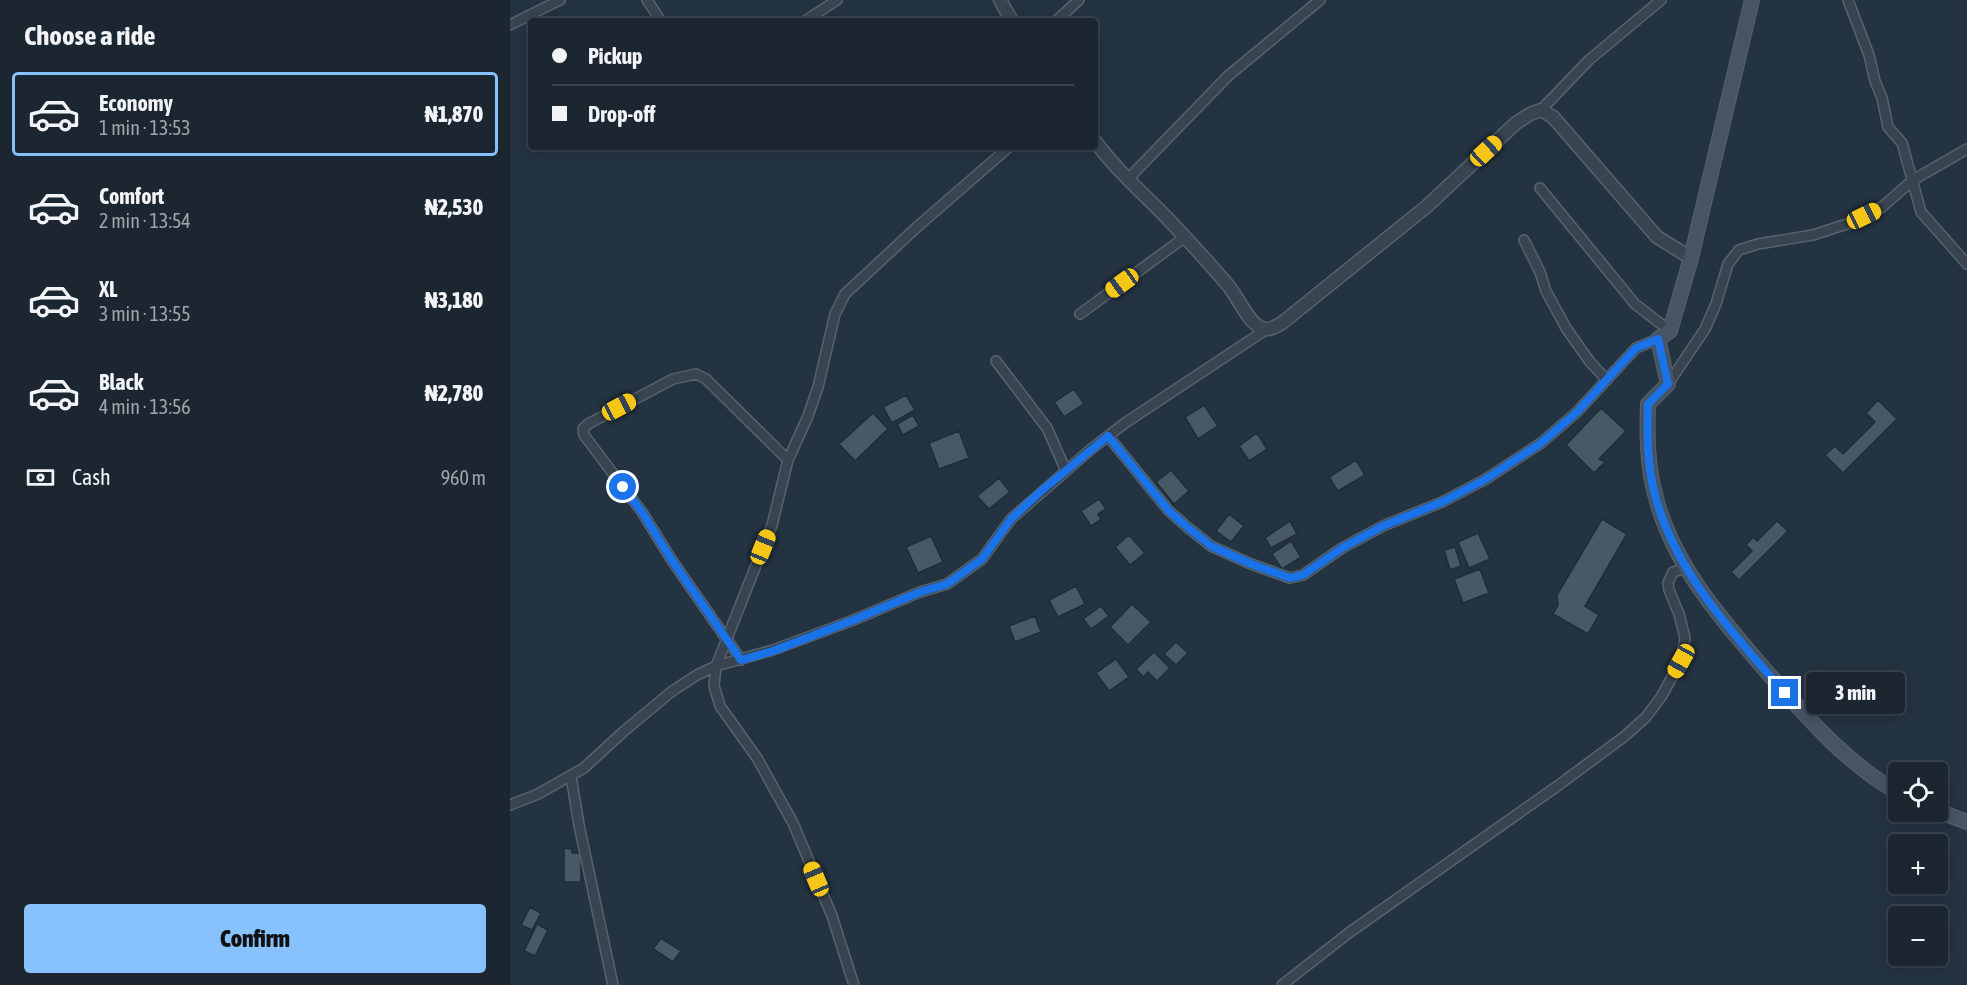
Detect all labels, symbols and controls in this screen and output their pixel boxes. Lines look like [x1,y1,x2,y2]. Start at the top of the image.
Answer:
text: Choose a ride [24,20,156,51]
text: Pickup [588,43,643,69]
icon: car [27,87,81,141]
text: Economy [99,90,173,116]
text: ₦1,870 [425,101,483,127]
text: Drop-off [588,101,655,127]
text: 1 min · 13:53 [99,116,191,139]
car [1467,132,1505,170]
icon: car [27,180,81,234]
text: Comfort [99,183,164,209]
text: ₦2,530 [425,194,483,220]
car [1844,200,1884,232]
text: 2 min · 13:54 [99,209,191,232]
car [1102,265,1142,301]
icon: car [27,273,81,327]
text: XL [99,276,117,302]
text: ₦3,180 [425,287,483,313]
text: 3 min · 13:55 [99,302,191,325]
icon: car [27,366,81,420]
text: Black [99,369,143,395]
text: ₦2,780 [425,380,483,406]
car [599,391,639,423]
text: 4 min · 13:56 [99,395,191,418]
icon: cash [24,461,57,494]
text: Cash [72,464,111,490]
text: 960 m [441,466,486,489]
route start [609,473,636,500]
car [748,527,778,567]
car [1664,641,1698,681]
callout: 3 min [1806,672,1905,714]
route end [1771,679,1798,706]
text: 3 min [1835,681,1876,704]
map controls [1888,762,1948,966]
button: locate [1888,762,1948,822]
button: + [1888,834,1948,894]
car [801,859,831,899]
button: Confirm [24,904,486,973]
button: − [1888,906,1948,966]

